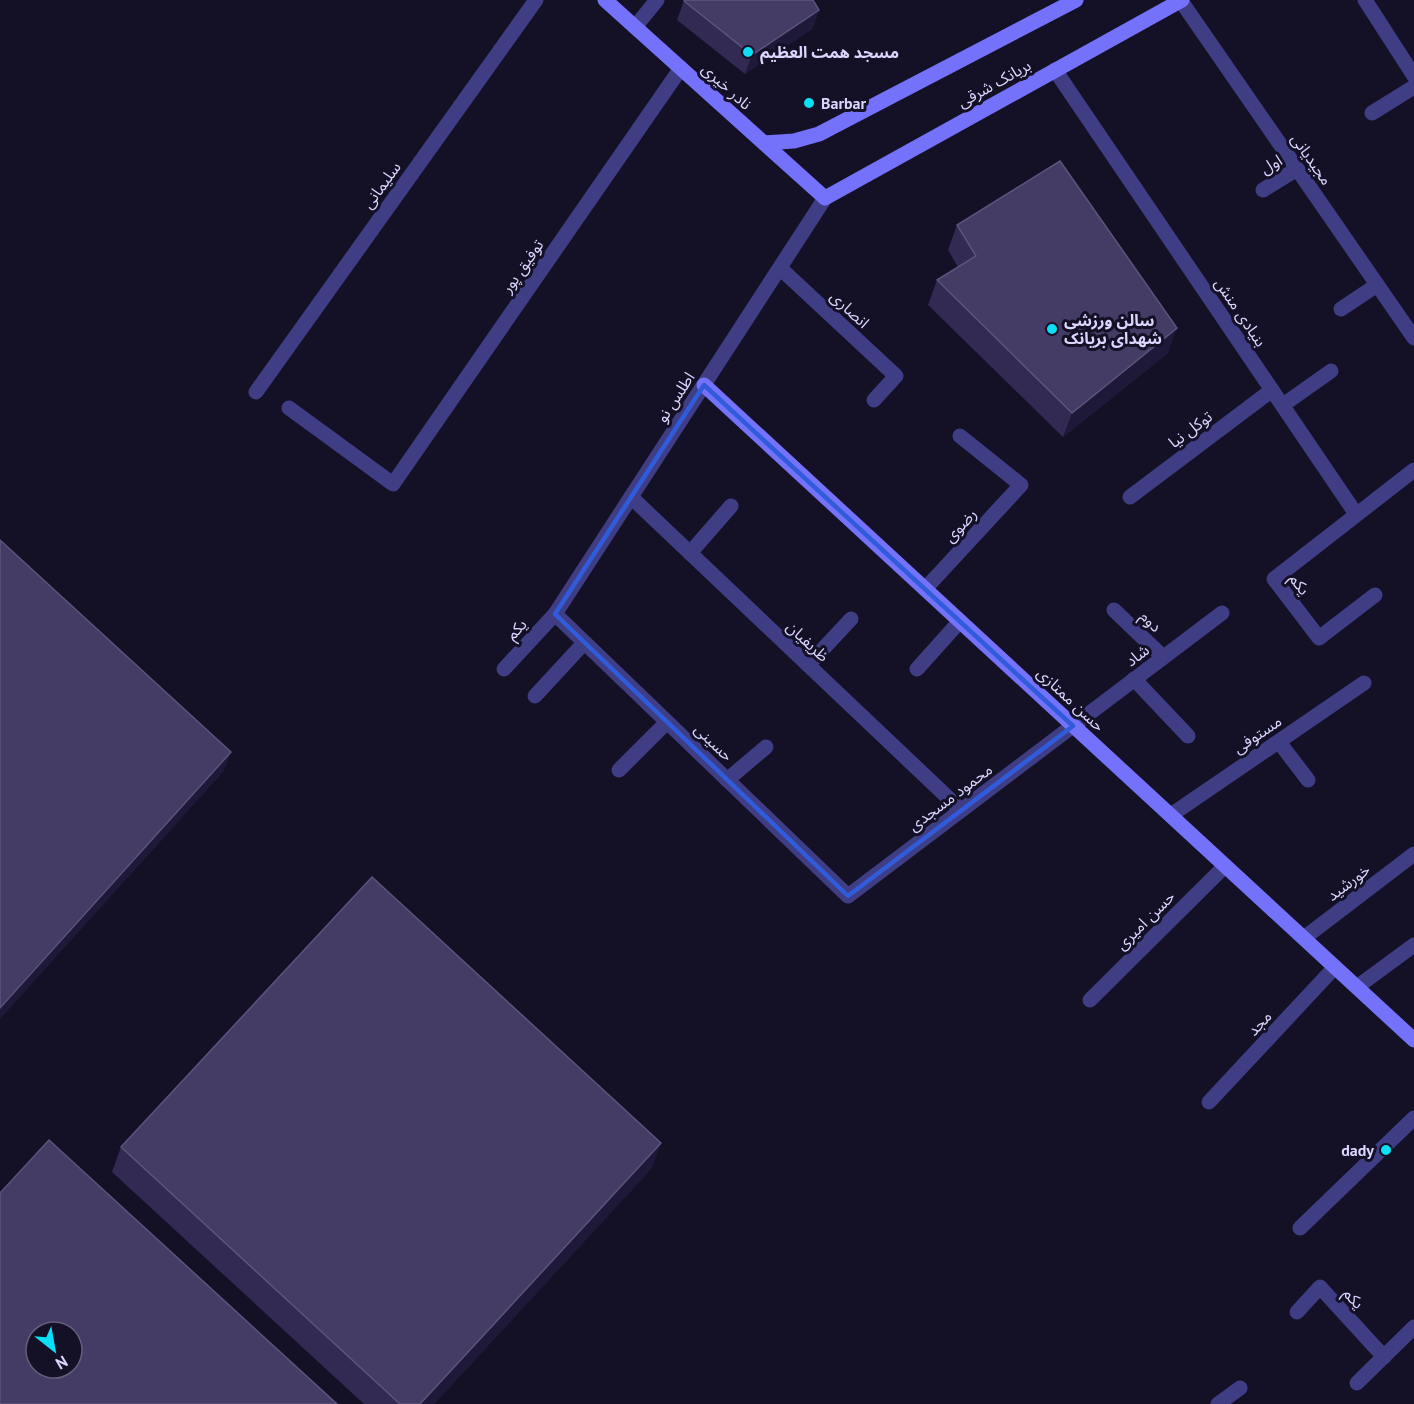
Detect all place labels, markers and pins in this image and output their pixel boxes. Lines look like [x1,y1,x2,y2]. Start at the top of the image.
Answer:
place label: مسجد همت العظیم [760,42,899,65]
marker: مسجد همت العظیم [741,45,755,59]
place label: Barbar [821,93,867,113]
marker: Barbar [802,96,816,110]
place label: سالن ورزشی شهدای بریانک [1064,310,1162,348]
marker: سالن ورزشی شهدای بریانک [1045,322,1059,336]
place label: dady [1341,1140,1374,1160]
marker: dady [1379,1143,1393,1157]

